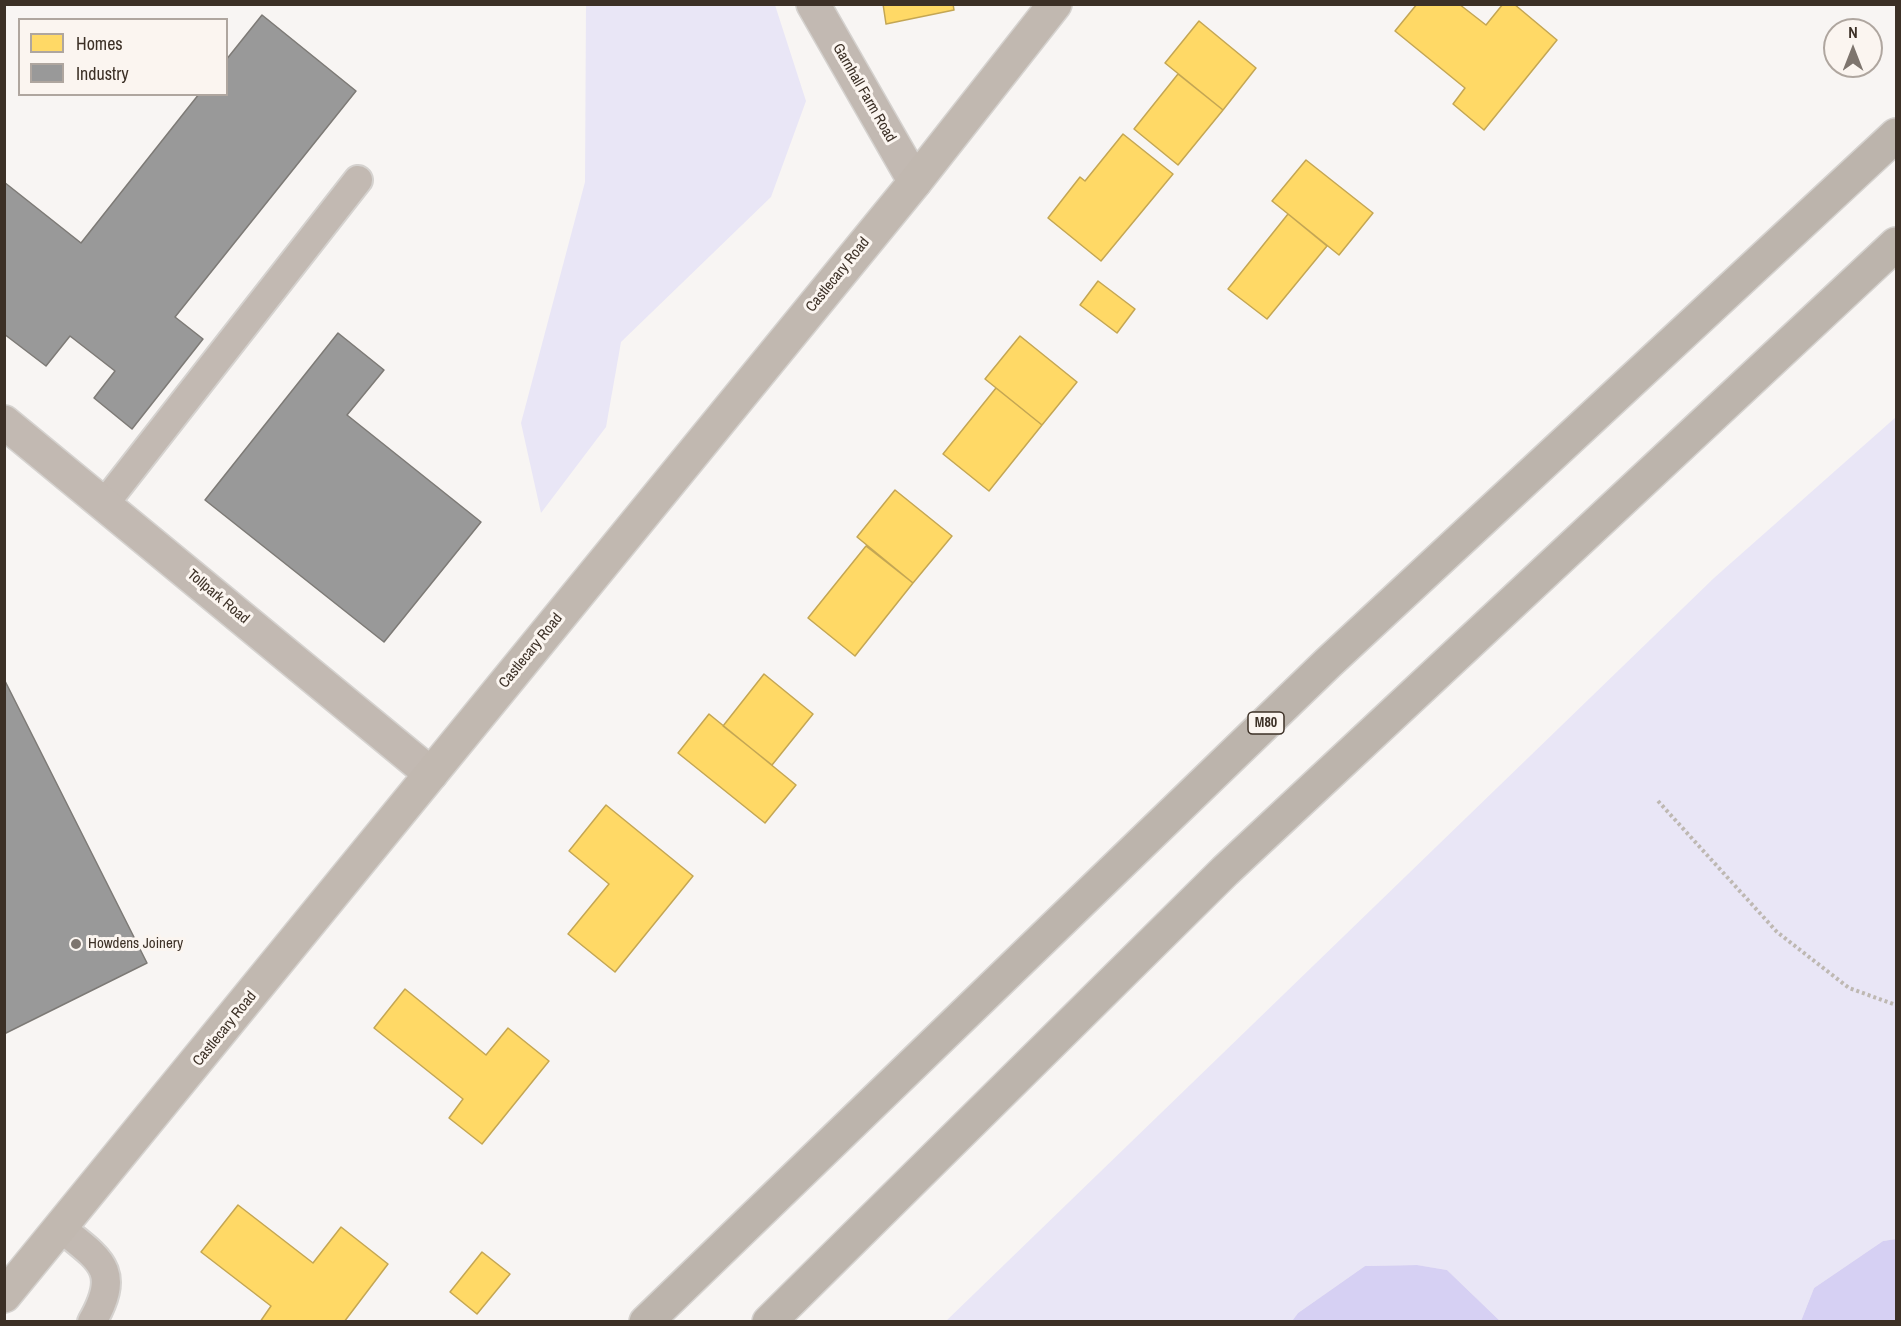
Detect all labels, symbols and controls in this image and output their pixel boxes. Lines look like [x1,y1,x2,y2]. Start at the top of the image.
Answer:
legend [18,18,228,96]
north arrow [1823,18,1883,78]
text: N [1848,21,1858,43]
text: Homes [76,31,123,56]
street label: Garnhall Farm Road [829,41,899,145]
text: Industry [76,61,129,86]
street label: Castlecary Road [802,234,874,316]
street label: Tollpark Road [183,566,253,628]
street label: Castlecary Road [495,610,567,692]
road number: M80 [1248,712,1284,734]
place label: Howdens Joinery [88,935,183,953]
marker: Howdens Joinery [69,937,83,951]
street label: Castlecary Road [189,988,261,1070]

